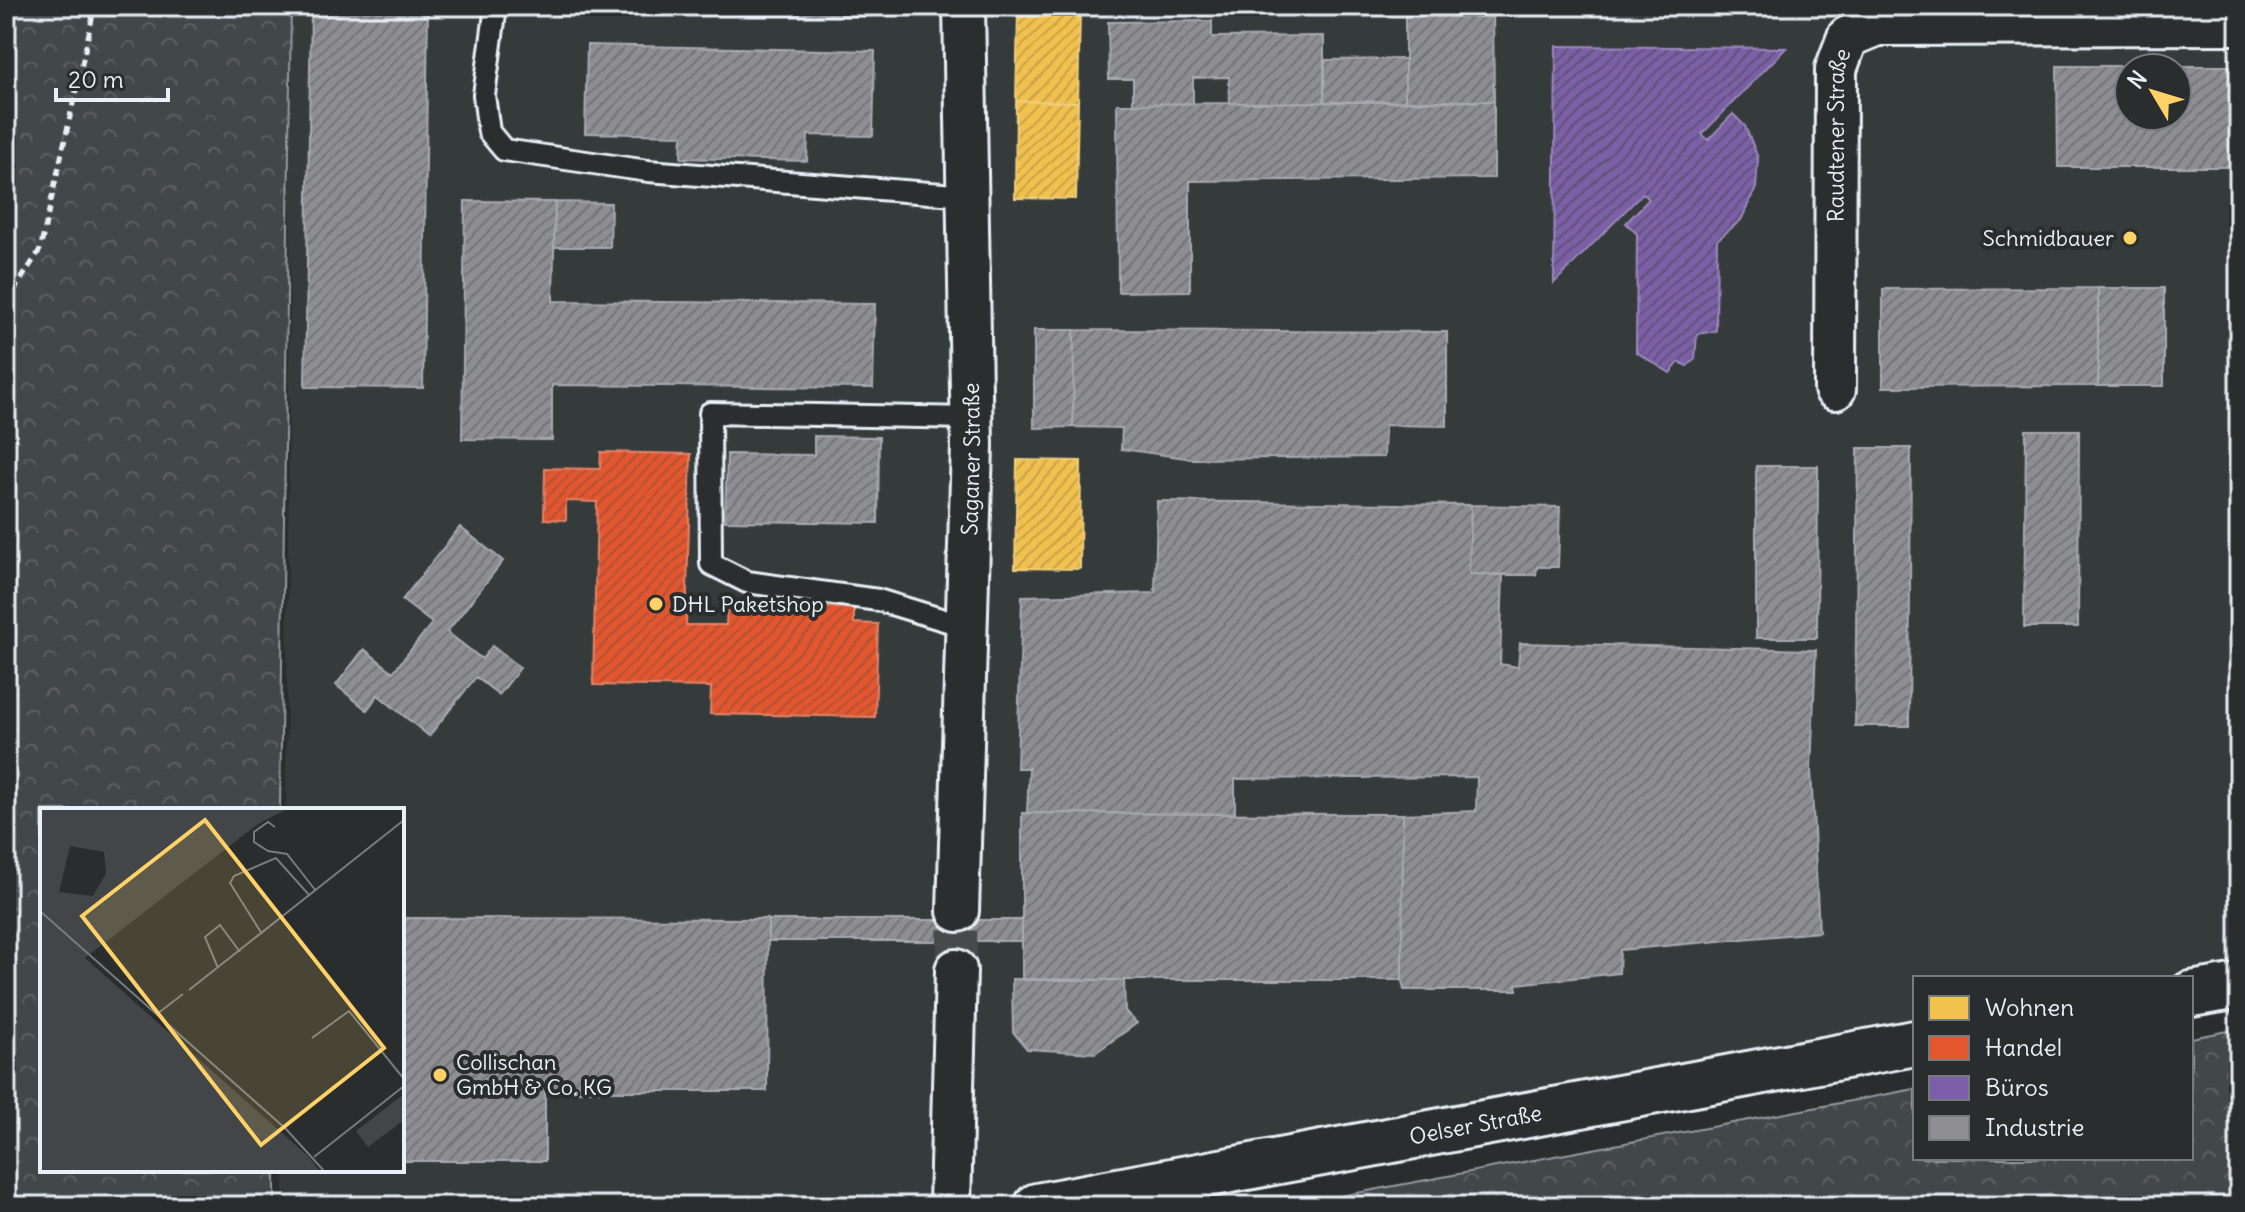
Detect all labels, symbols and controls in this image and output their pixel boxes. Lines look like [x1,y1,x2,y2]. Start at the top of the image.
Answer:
street label: Raudtener Straße [1822,44,1857,222]
scale bar [56,52,168,102]
north arrow [2113,52,2193,132]
text: 20 m [68,64,124,94]
text: N [2122,65,2153,94]
place label: Schmidbauer [1983,224,2114,252]
marker: Schmidbauer [2121,229,2139,247]
street label: Saganer Straße [955,383,986,536]
place label: DHL Paketshop [672,590,824,618]
marker: DHL Paketshop [647,595,665,613]
inset map [40,808,404,1172]
legend [1913,976,2193,1160]
text: Wohnen [1985,992,2074,1022]
text: Handel [1985,1032,2062,1062]
place label: Collischan GmbH & Co. KG [456,1048,612,1101]
marker: Collischan GmbH & Co. KG [431,1066,449,1084]
text: Büros [1985,1072,2049,1102]
street label: Oelser Straße [1407,1099,1544,1151]
text: Industrie [1985,1112,2084,1142]

